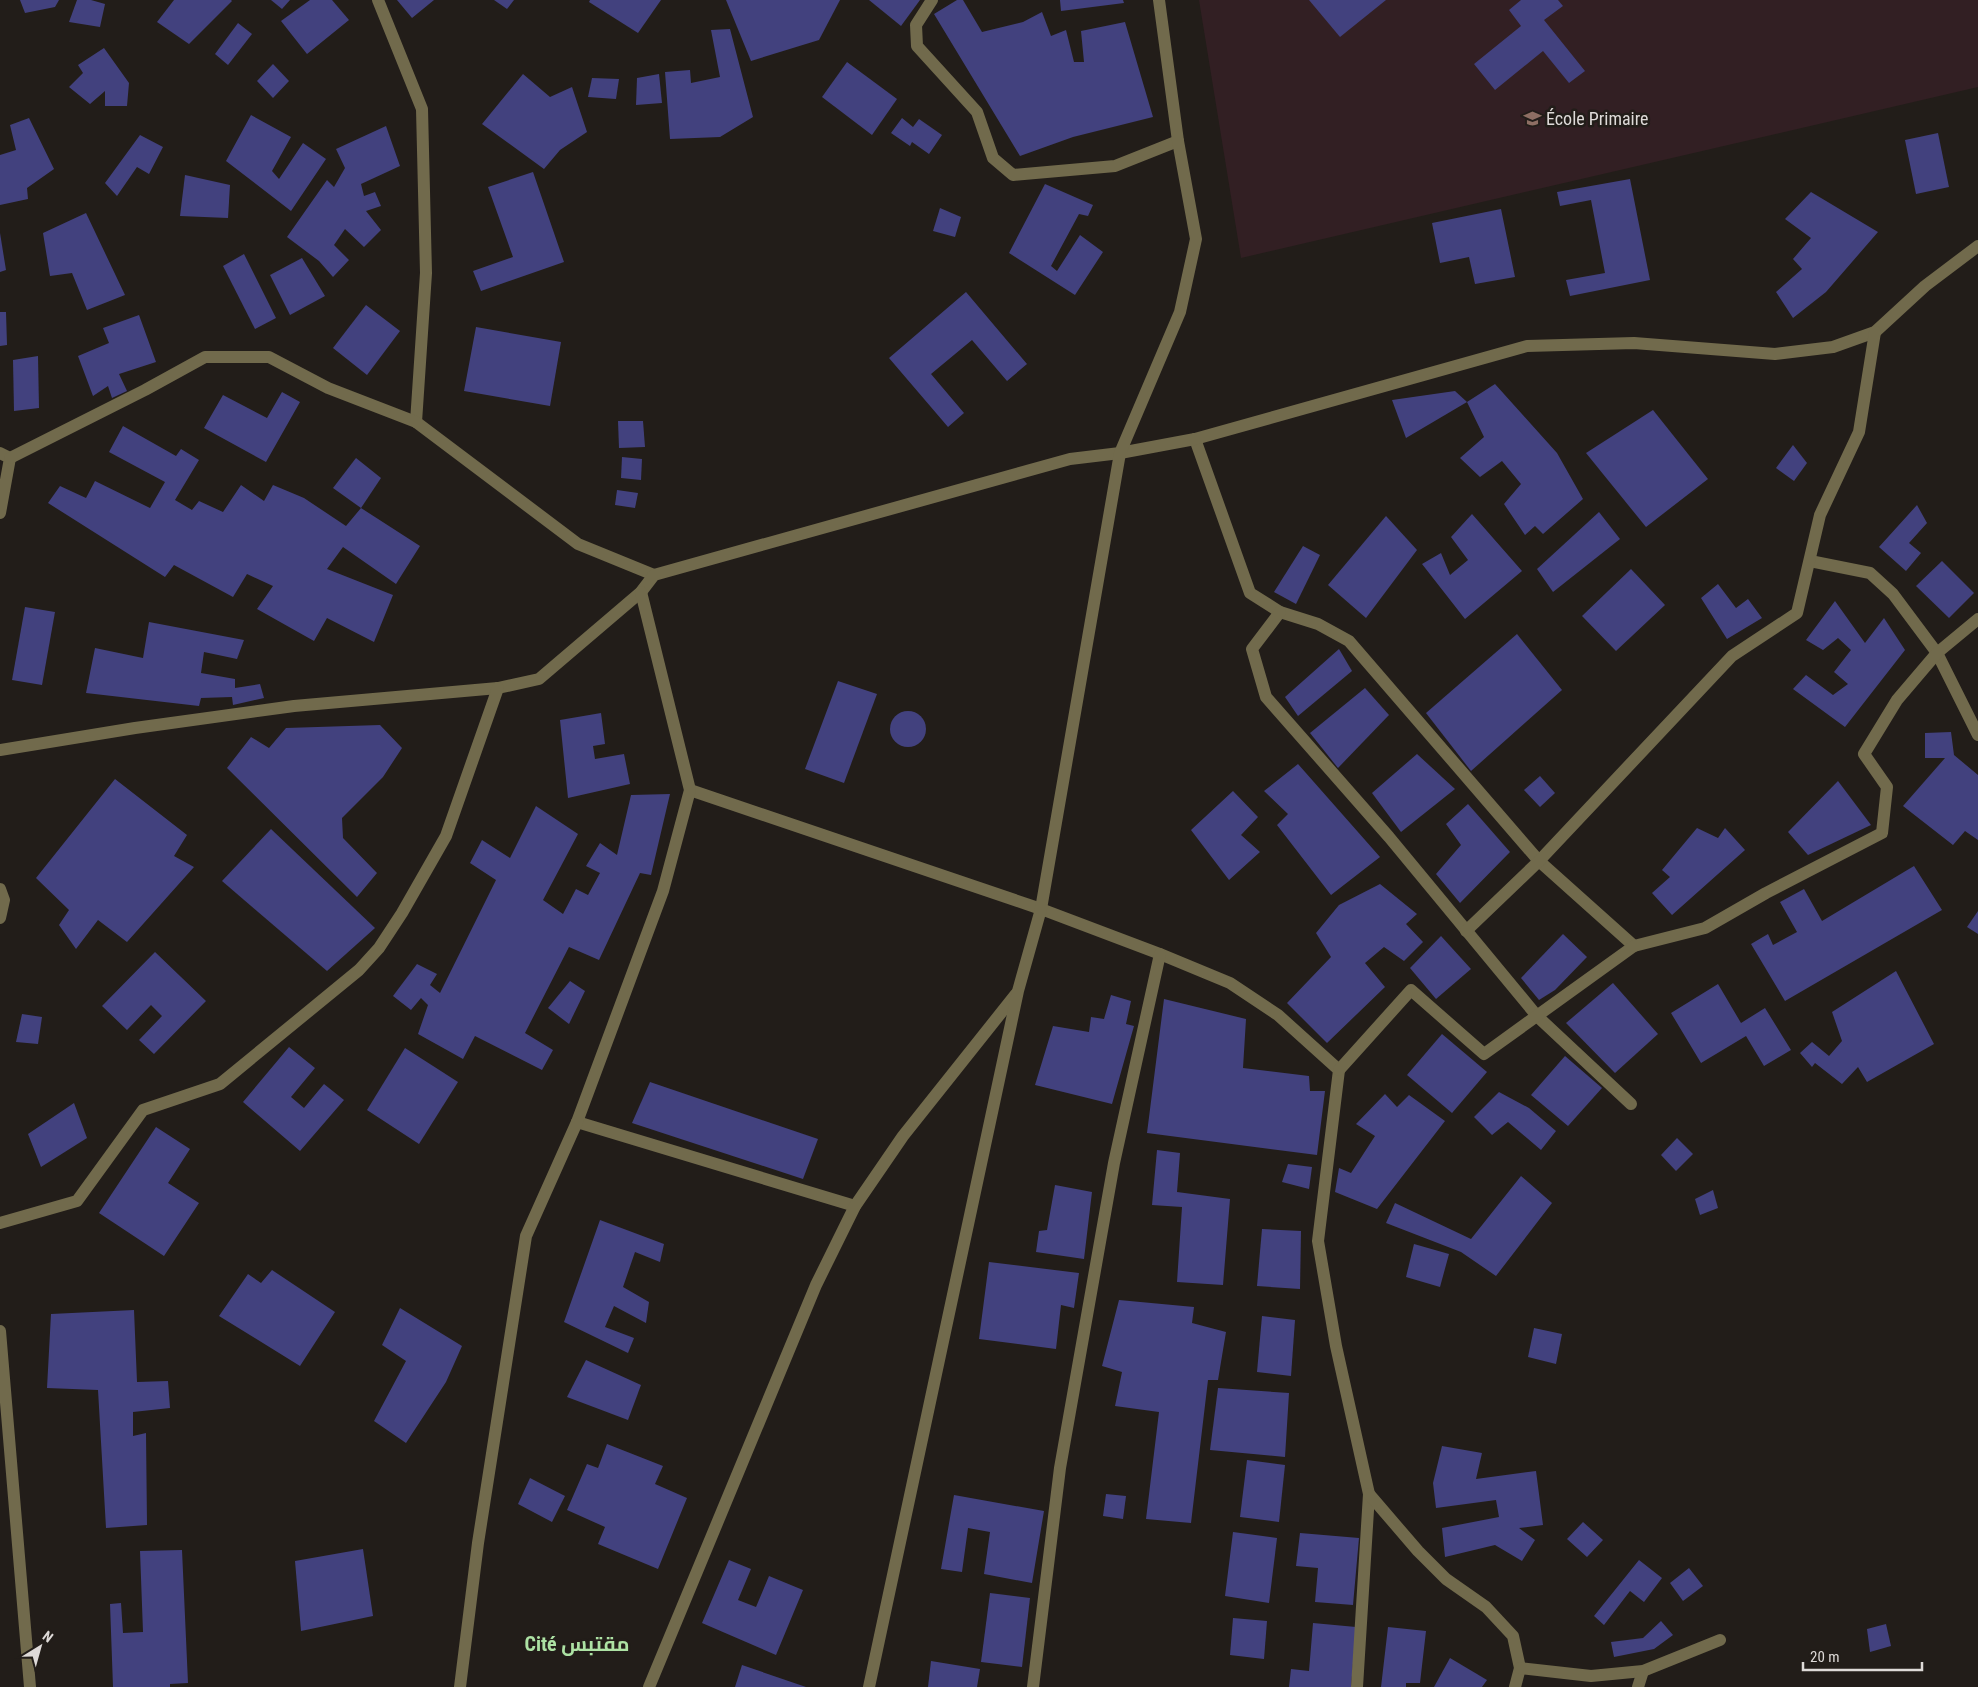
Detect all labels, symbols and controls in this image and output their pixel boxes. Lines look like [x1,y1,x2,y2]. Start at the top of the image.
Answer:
school or university icon: École Primaire [1522,108,1542,128]
place label: École Primaire [1546,108,1648,129]
north arrow [15,1622,65,1672]
text: N [40,1628,56,1646]
district label: Cité مقتبس [525,1632,629,1656]
scale bar [1803,1640,1922,1672]
text: 20 m [1810,1648,1840,1666]

